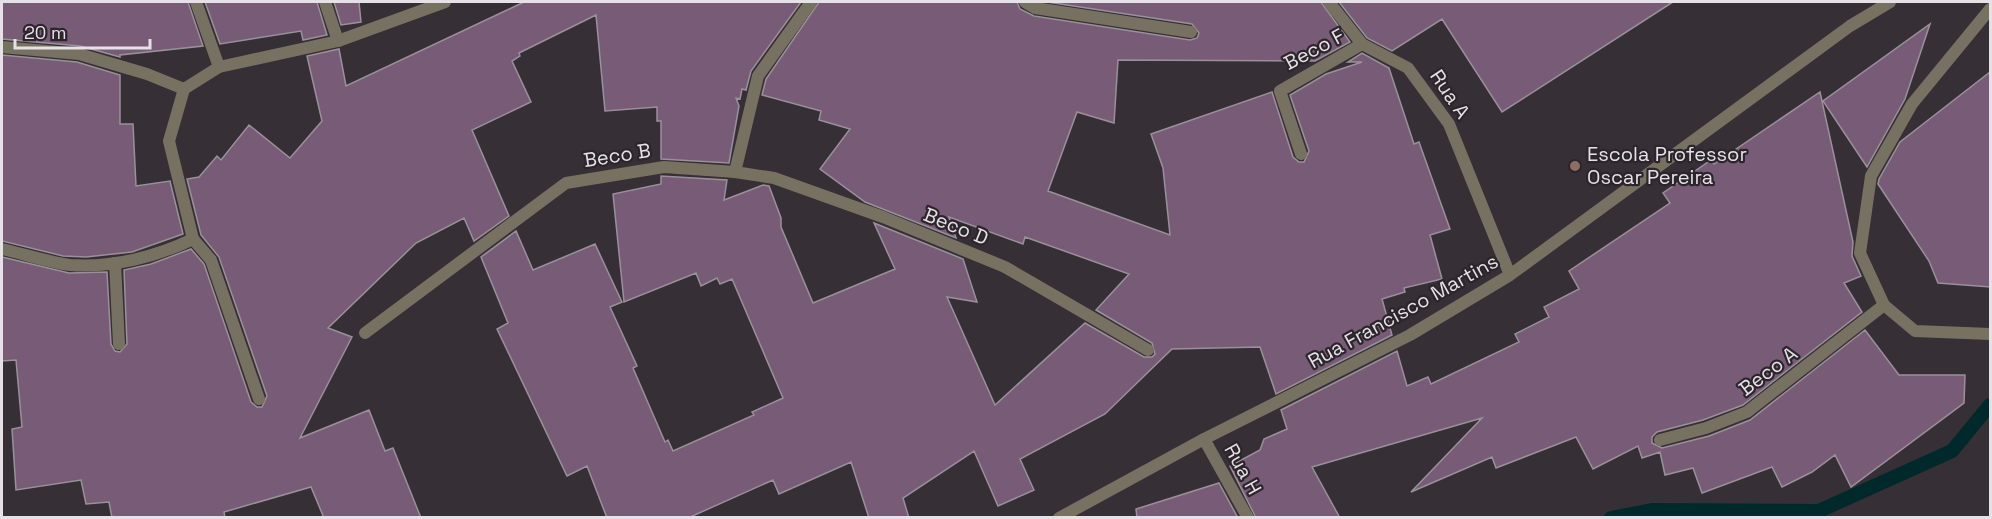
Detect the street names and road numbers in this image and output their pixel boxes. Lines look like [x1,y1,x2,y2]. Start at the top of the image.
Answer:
street label: Beco F [1279,22,1349,76]
street label: Rua A [1424,64,1476,124]
street label: Beco B [582,137,652,173]
street label: Beco D [920,201,992,251]
street label: Rua Francisco Martins [1303,248,1503,374]
street label: Beco A [1733,340,1803,402]
street label: Rua H [1218,439,1268,499]

